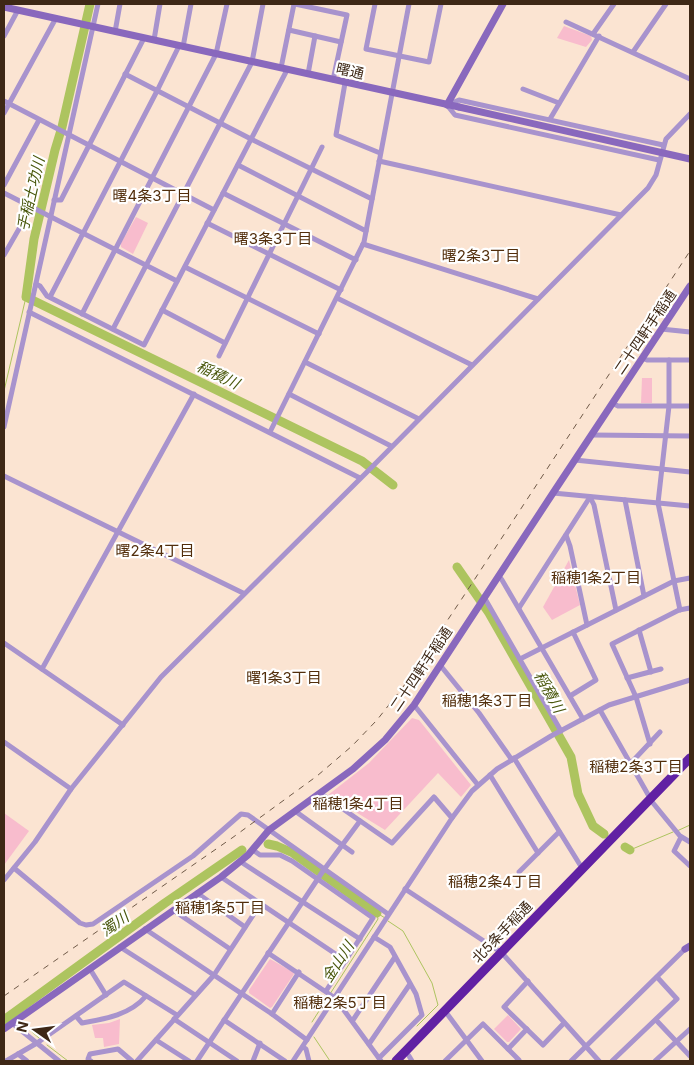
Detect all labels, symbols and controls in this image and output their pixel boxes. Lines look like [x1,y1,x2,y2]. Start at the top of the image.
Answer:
street label: 曙通 [335,59,366,82]
water label: 手稲土功川 [13,153,49,233]
district label: 曙4条3丁目 [113,186,191,205]
district label: 曙3条3丁目 [234,229,312,248]
district label: 曙2条3丁目 [442,246,520,265]
street label: 二十四軒手稲通 [610,286,679,377]
water label: 稲積川 [194,356,244,394]
district label: 曙2条4丁目 [116,541,194,560]
district label: 稲穂1条2丁目 [551,568,641,587]
street label: 二十四軒手稲通 [386,623,455,714]
water label: 稲積川 [530,667,570,718]
district label: 曙1条3丁目 [246,668,322,687]
district label: 稲穂1条3丁目 [442,691,532,710]
district label: 稲穂2条3丁目 [589,757,683,776]
district label: 稲穂1条4丁目 [313,794,403,813]
district label: 稲穂2条4丁目 [448,872,542,891]
district label: 稲穂1条5丁目 [175,898,265,917]
street label: 北5条手稲通 [468,898,535,966]
water label: 濁川 [97,906,134,940]
water label: 金山川 [317,936,359,986]
district label: 稲穂2条5丁目 [293,993,387,1012]
north arrow [10,1005,60,1055]
text: N [12,1020,31,1034]

